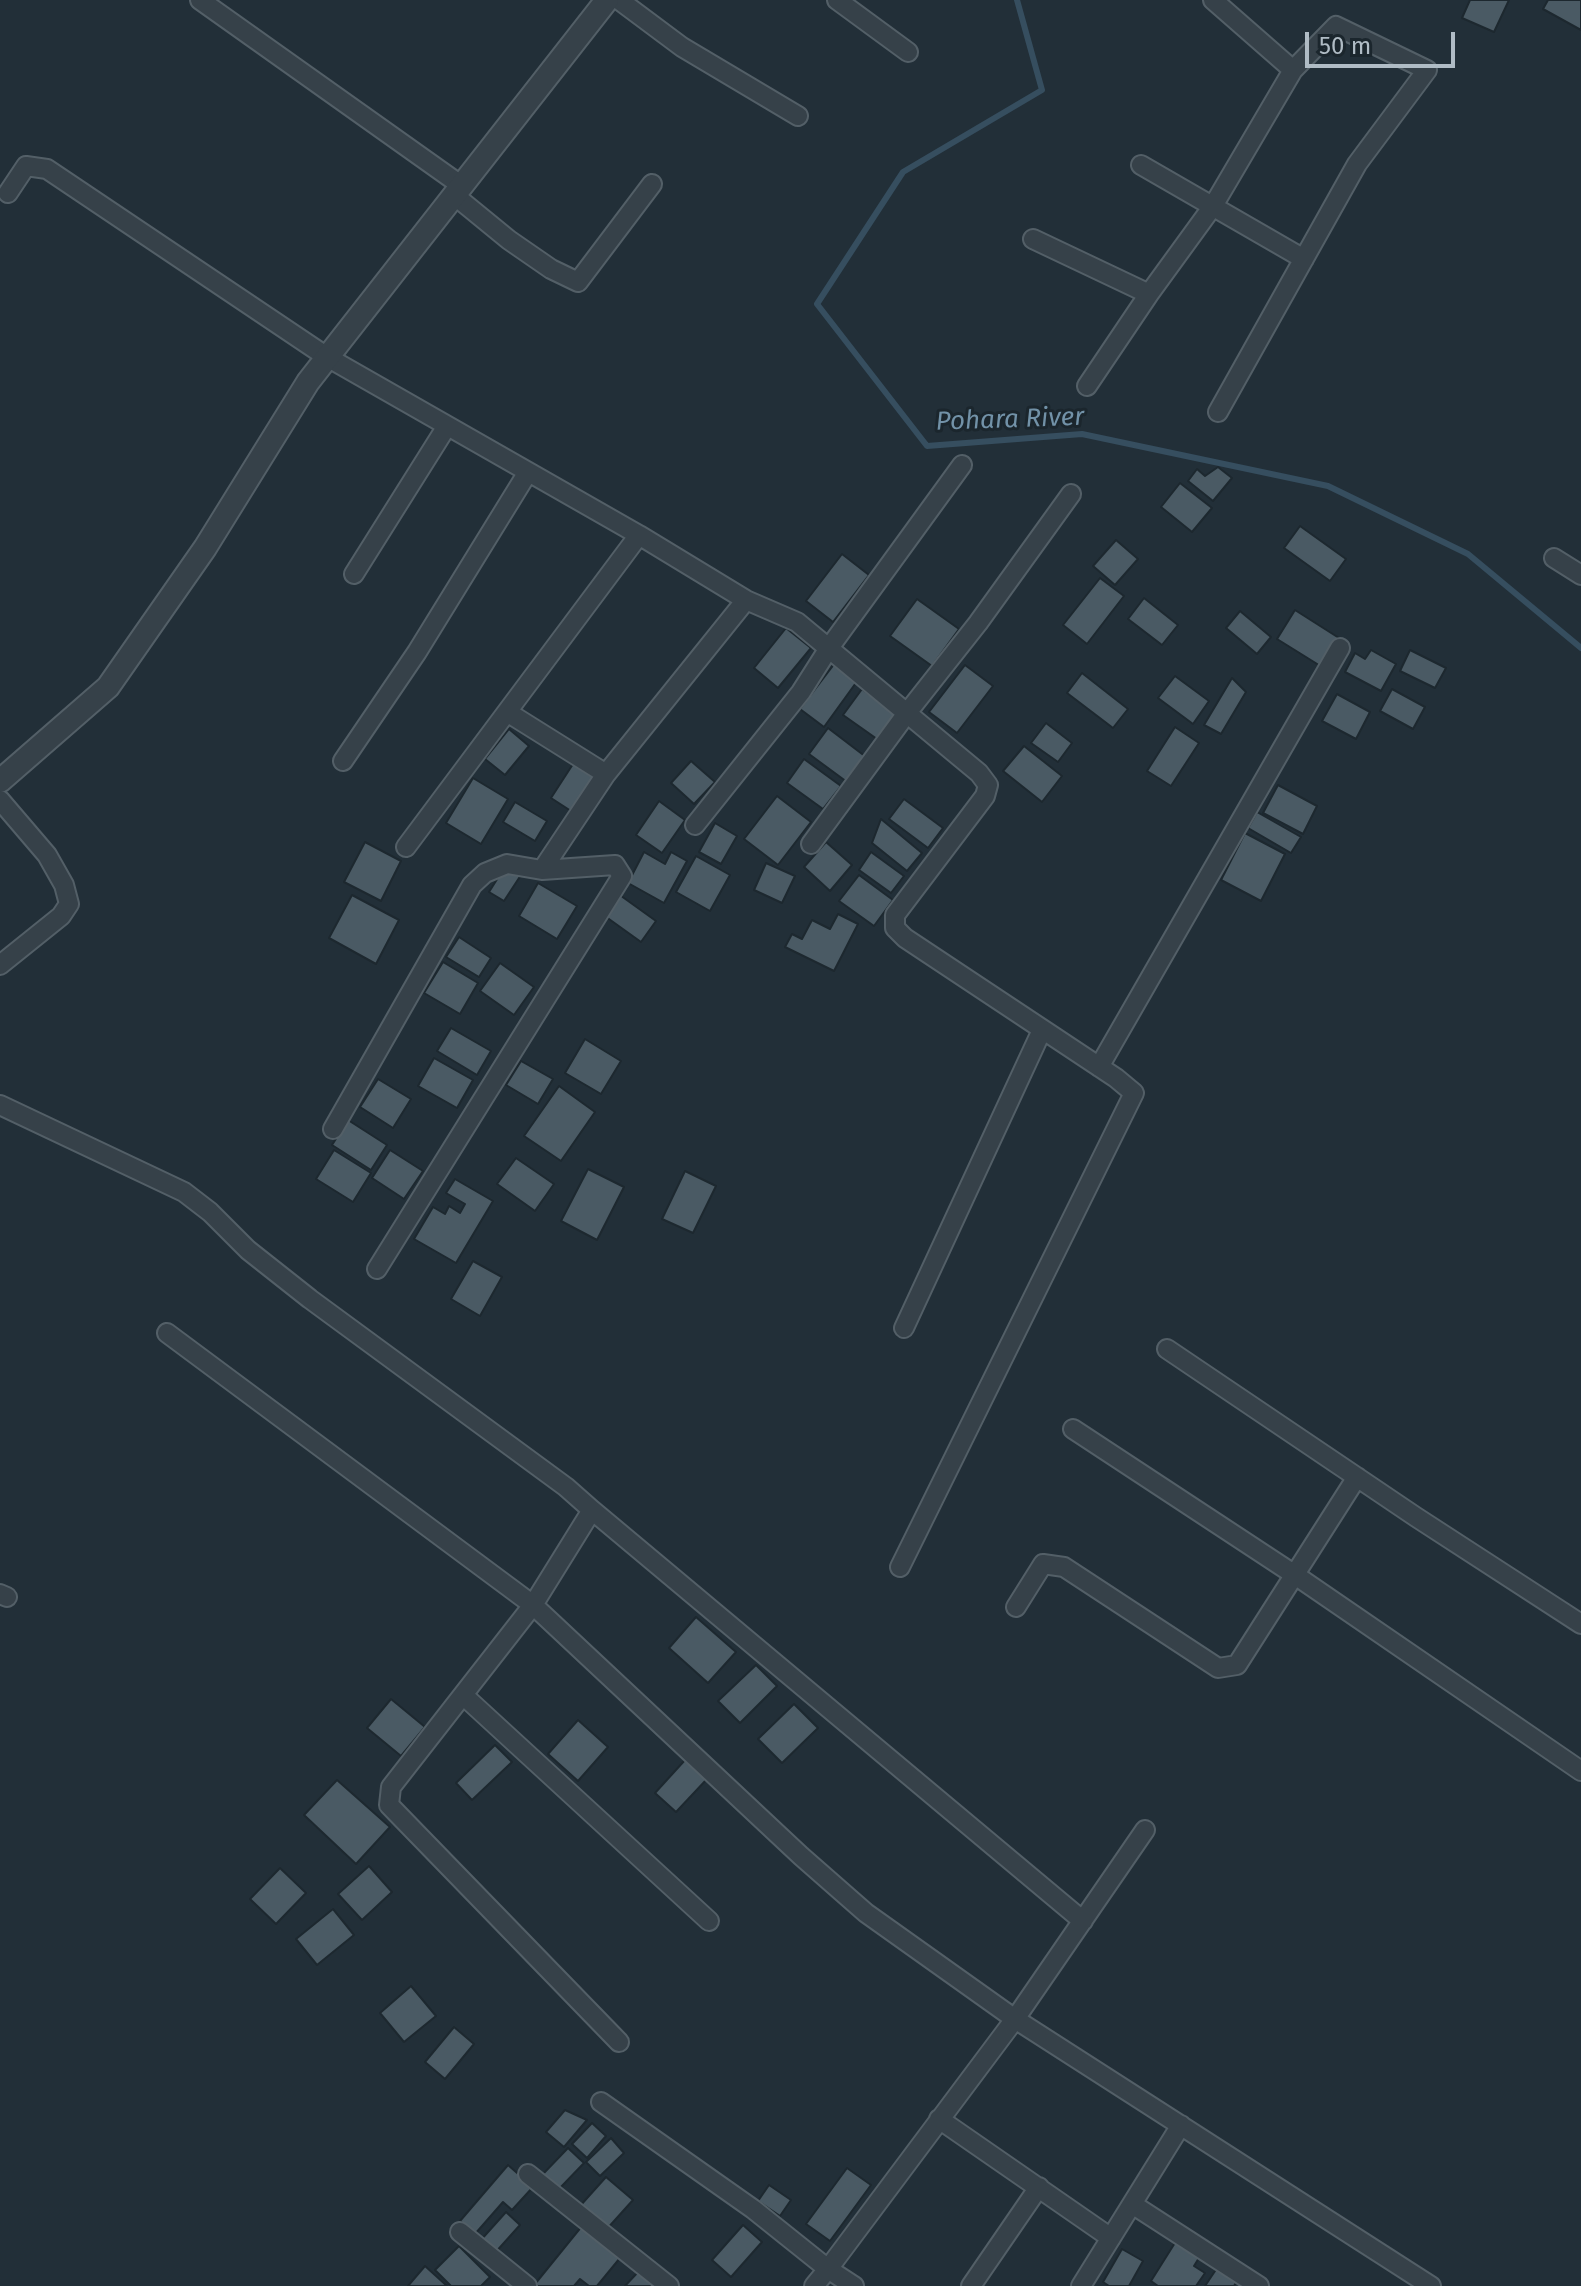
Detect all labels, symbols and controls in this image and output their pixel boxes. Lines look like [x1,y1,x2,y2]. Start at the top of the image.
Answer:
scale bar [1309,16,1459,66]
text: 50 m [1319,32,1371,60]
water label: Pohara River [935,402,1085,438]

